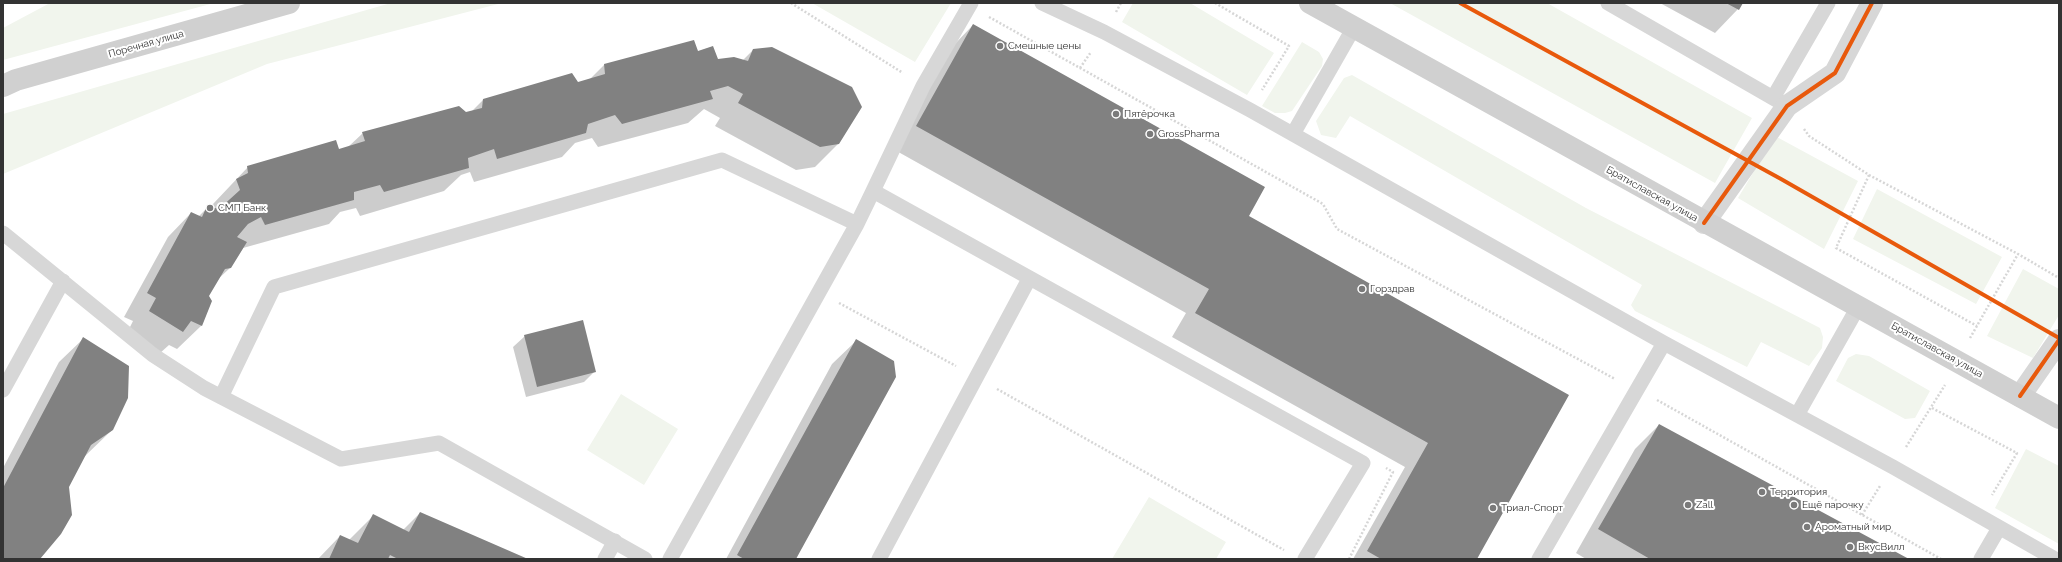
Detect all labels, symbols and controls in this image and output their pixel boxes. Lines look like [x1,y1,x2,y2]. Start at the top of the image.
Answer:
street label: Поречная улица [107,28,185,60]
place label: Смешные цены [1008,40,1081,52]
marker: Смешные цены [995,41,1005,51]
place label: Пятёрочка [1124,108,1175,120]
marker: Пятёрочка [1111,109,1121,119]
place label: GrossPharma [1158,128,1220,140]
marker: GrossPharma [1145,129,1155,139]
street label: Братиславская улица [1604,164,1700,224]
place label: СМП Банк [218,202,266,214]
marker: СМП Банк [205,203,215,213]
place label: Горздрав [1370,283,1415,295]
marker: Горздрав [1357,284,1367,294]
street label: Братиславская улица [1889,320,1985,380]
place label: Территория [1770,486,1827,498]
marker: Территория [1757,487,1767,497]
place label: Zall [1696,499,1713,511]
place label: Ещё парочку [1802,499,1864,511]
marker: Zall [1683,500,1693,510]
marker: Ещё парочку [1789,500,1799,510]
place label: Триал-Спорт [1501,502,1563,514]
marker: Триал-Спорт [1488,503,1498,513]
place label: Ароматный мир [1815,521,1891,533]
marker: Ароматный мир [1802,522,1812,532]
place label: ВкусВилл [1858,541,1905,553]
marker: ВкусВилл [1845,542,1855,552]

